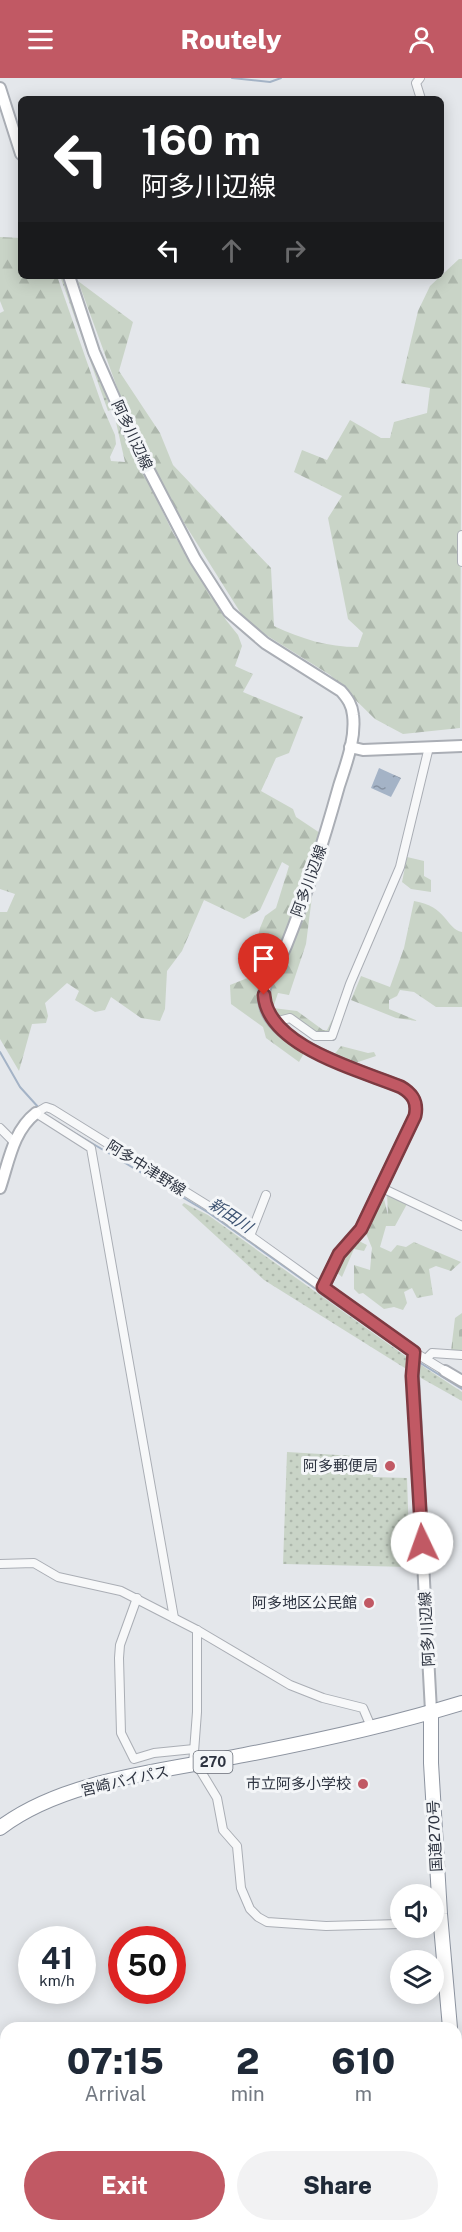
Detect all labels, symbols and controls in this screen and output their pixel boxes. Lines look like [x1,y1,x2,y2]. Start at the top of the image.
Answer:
icon: menu [24,23,57,56]
text: Routely [180,23,282,55]
icon: person [405,23,438,56]
text: 160 m [141,115,261,164]
icon: left [42,120,120,198]
text: 阿多川辺線 [141,170,276,202]
icon: left [152,234,185,267]
icon: ahead [215,234,248,267]
icon: right [278,234,311,267]
street label: 阿多川辺線 [109,397,156,472]
street label: 阿多川辺線 [288,843,329,919]
pin [238,933,289,995]
icon: arrive [247,942,280,975]
street label: 阿多中津野線 [104,1137,189,1199]
water label: 新田川 [206,1194,258,1238]
place label: 阿多郵便局 [303,1457,378,1474]
marker: 阿多郵便局 [383,1459,397,1473]
position arrow [390,1511,454,1575]
street label: 阿多川辺線 [416,1591,437,1667]
place label: 阿多地区公民館 [252,1594,357,1611]
marker: 阿多地区公民館 [362,1596,376,1610]
road number: 270 [194,1751,232,1773]
street label: 宮崎バイパス [79,1762,171,1799]
place label: 市立阿多小学校 [246,1775,351,1792]
marker: 市立阿多小学校 [356,1777,370,1791]
street label: 国道270号 [424,1800,445,1872]
map controls [390,1884,444,2004]
button: sound [390,1884,444,1938]
speed limit sign: 50 [108,1926,186,2004]
text: 41 [41,1940,73,1976]
button: layers [390,1950,444,2004]
text: km/h [39,1972,75,1989]
text: 07:15 [67,2040,164,2082]
text: 2 [236,2040,259,2082]
text: 610 [331,2040,395,2082]
text: Arrival [84,2082,146,2106]
text: min [231,2082,265,2106]
text: m [355,2082,372,2106]
button: Exit [24,2151,225,2220]
button: Share [237,2151,438,2220]

